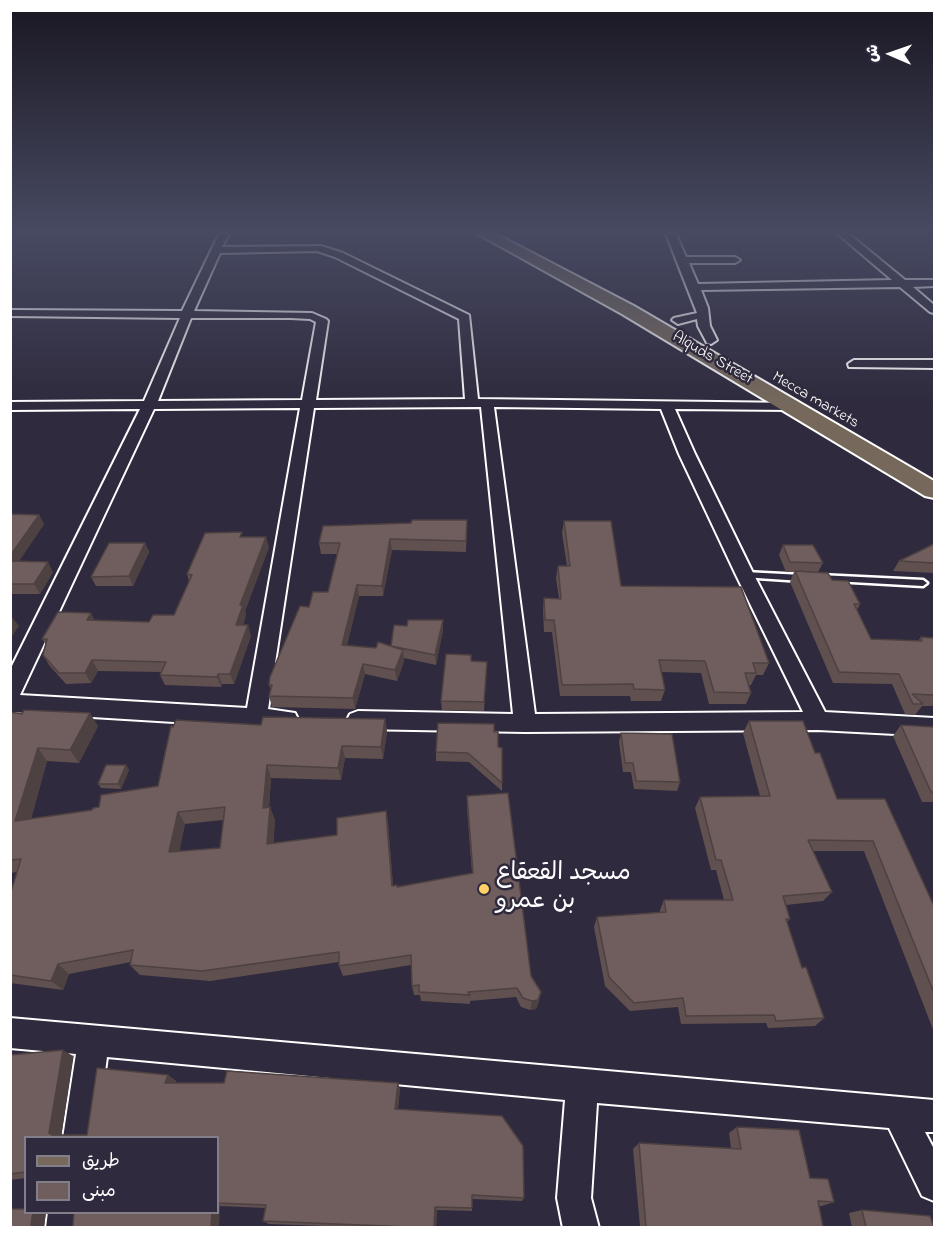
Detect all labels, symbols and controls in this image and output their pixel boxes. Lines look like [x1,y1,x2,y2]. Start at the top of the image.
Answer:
north arrow [861,24,921,84]
text: ش [861,44,885,63]
street label: Alquds Street [668,328,756,390]
street label: Mecca markets [768,368,862,434]
place label: مسجد القعقاع بن عمرو [496,861,631,917]
marker: مسجد القعقاع بن عمرو [477,882,491,896]
legend [24,1136,219,1214]
text: طريق [82,1149,120,1175]
text: مبنى [82,1179,116,1205]

